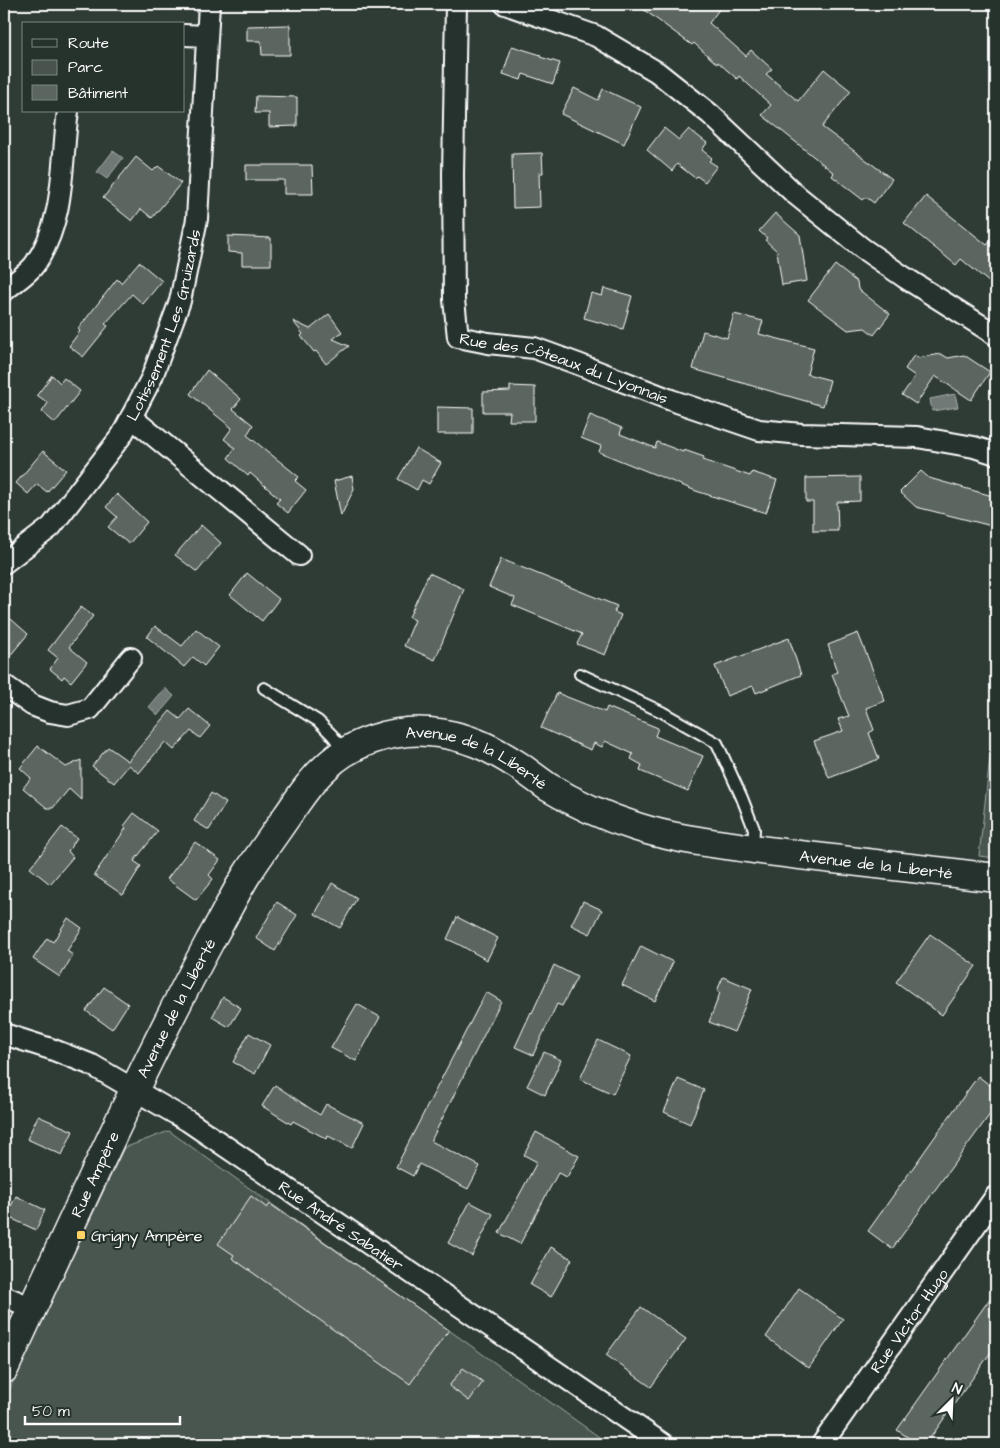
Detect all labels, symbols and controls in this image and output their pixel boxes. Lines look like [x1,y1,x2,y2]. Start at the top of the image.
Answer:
legend [22,22,185,112]
text: Route [68,33,109,54]
text: Parc [68,57,103,78]
text: Bâtiment [68,83,128,104]
street label: Lotissement Les Gruizards [121,227,207,425]
street label: Rue des Côteaux du Lyonnais [457,328,671,410]
street label: Avenue de la Liberté [405,722,552,795]
street label: Avenue de la Liberté [798,845,954,885]
street label: Avenue de la Liberté [132,934,222,1082]
street label: Rue Ampère [66,1128,125,1221]
street label: Rue André Sabatier [274,1176,408,1277]
place label: Grigny Ampère [91,1225,203,1248]
marker: Grigny Ampère [75,1229,87,1241]
street label: Rue Victor Hugo [865,1264,954,1378]
north arrow [928,1376,978,1426]
text: N [949,1378,965,1400]
scale bar [25,1393,180,1425]
text: 50 m [32,1401,70,1422]

